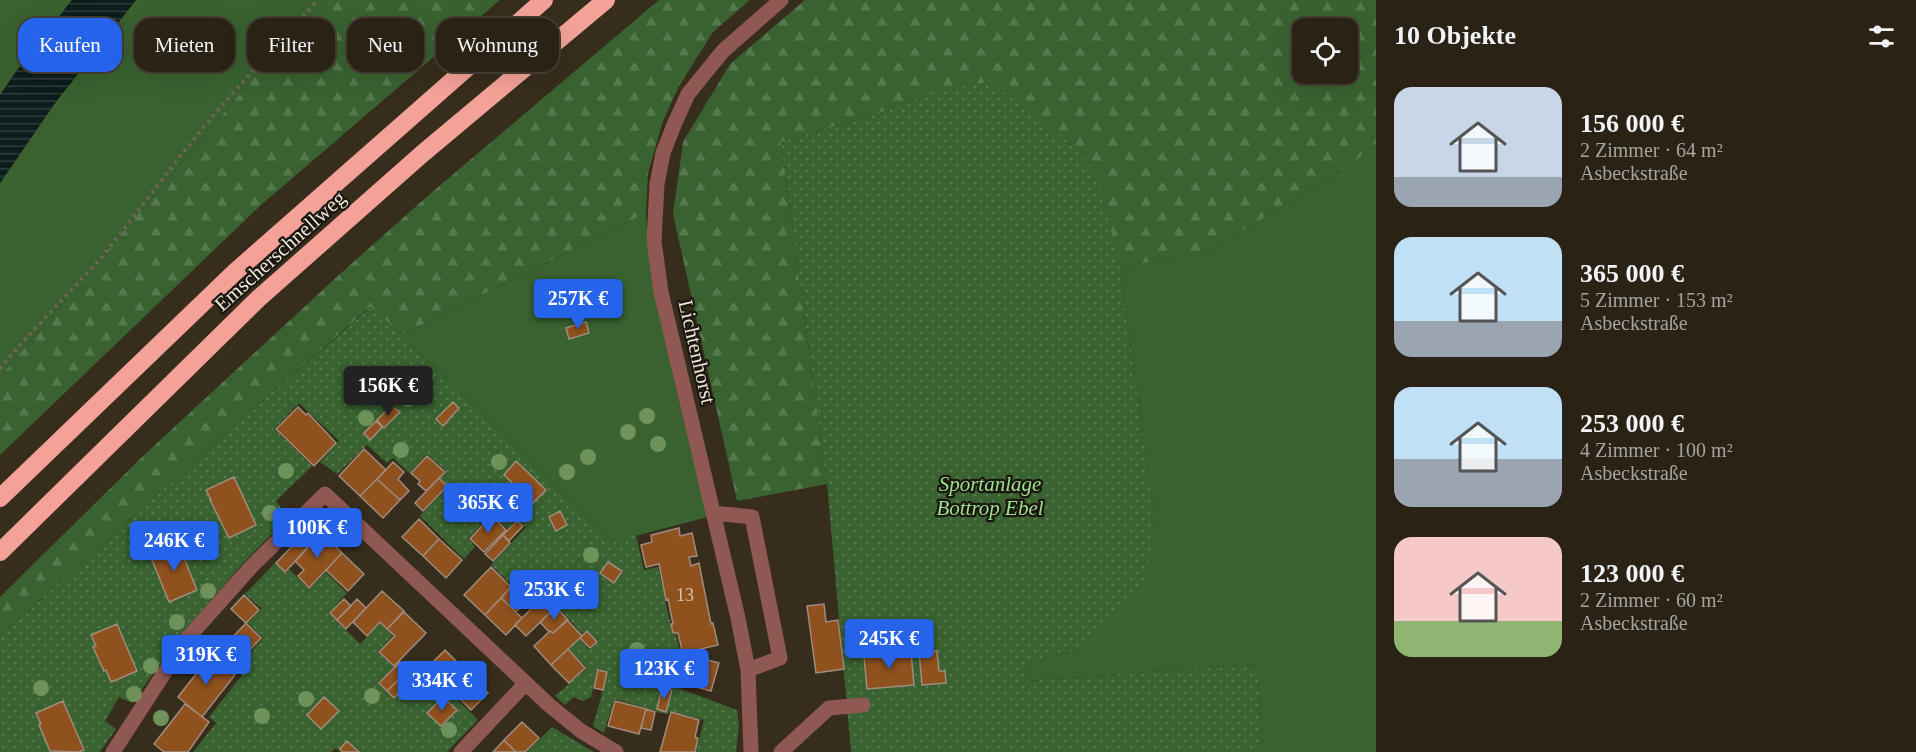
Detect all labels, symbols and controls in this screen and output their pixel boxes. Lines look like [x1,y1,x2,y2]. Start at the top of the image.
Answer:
chip: Kaufen [18,18,122,72]
chip: Mieten [134,18,235,72]
chip: Filter [247,18,335,72]
chip: Neu [347,18,424,72]
chip: Wohnung [436,18,559,72]
map controls [1292,18,1358,84]
button: locate [1292,18,1358,84]
icon: filters [1865,20,1898,53]
text: 10 Objekte [1394,21,1516,50]
text: 156 000 € [1580,109,1684,138]
icon: home [1442,111,1514,183]
text: 2 Zimmer · 64 m² [1580,139,1723,161]
text: Asbeckstraße [1580,162,1688,184]
street label: Emscherschnellweg [210,186,351,316]
text: 365 000 € [1580,259,1684,288]
icon: home [1442,261,1514,333]
pin: 257K € [529,279,627,330]
text: 257K € [548,287,608,309]
text: 5 Zimmer · 153 m² [1580,289,1733,311]
street label: Lichtenhorst [673,298,721,407]
text: Asbeckstraße [1580,312,1688,334]
pin: 156K € [339,366,437,417]
text: 156K € [358,374,418,396]
text: 253 000 € [1580,409,1684,438]
icon: home [1442,411,1514,483]
text: 4 Zimmer · 100 m² [1580,439,1733,461]
text: Asbeckstraße [1580,462,1688,484]
park label: Sportanlage Bottrop Ebel [936,472,1044,520]
pin: 365K € [439,483,537,534]
text: 365K € [458,491,518,513]
pin: 100K € [268,508,366,559]
text: 100K € [287,516,347,538]
pin: 246K € [125,521,223,572]
text: 246K € [144,529,204,551]
text: 123 000 € [1580,559,1684,588]
icon: home [1442,561,1514,633]
pin: 253K € [505,570,603,621]
text: 253K € [524,578,584,600]
house number: 13 [676,585,694,605]
text: 2 Zimmer · 60 m² [1580,589,1723,611]
text: Asbeckstraße [1580,612,1688,634]
pin: 245K € [840,619,938,670]
text: 245K € [859,627,919,649]
pin: 319K € [157,635,255,686]
text: 319K € [176,643,236,665]
pin: 123K € [615,649,713,700]
text: 123K € [634,657,694,679]
pin: 334K € [393,661,491,712]
text: 334K € [412,669,472,691]

